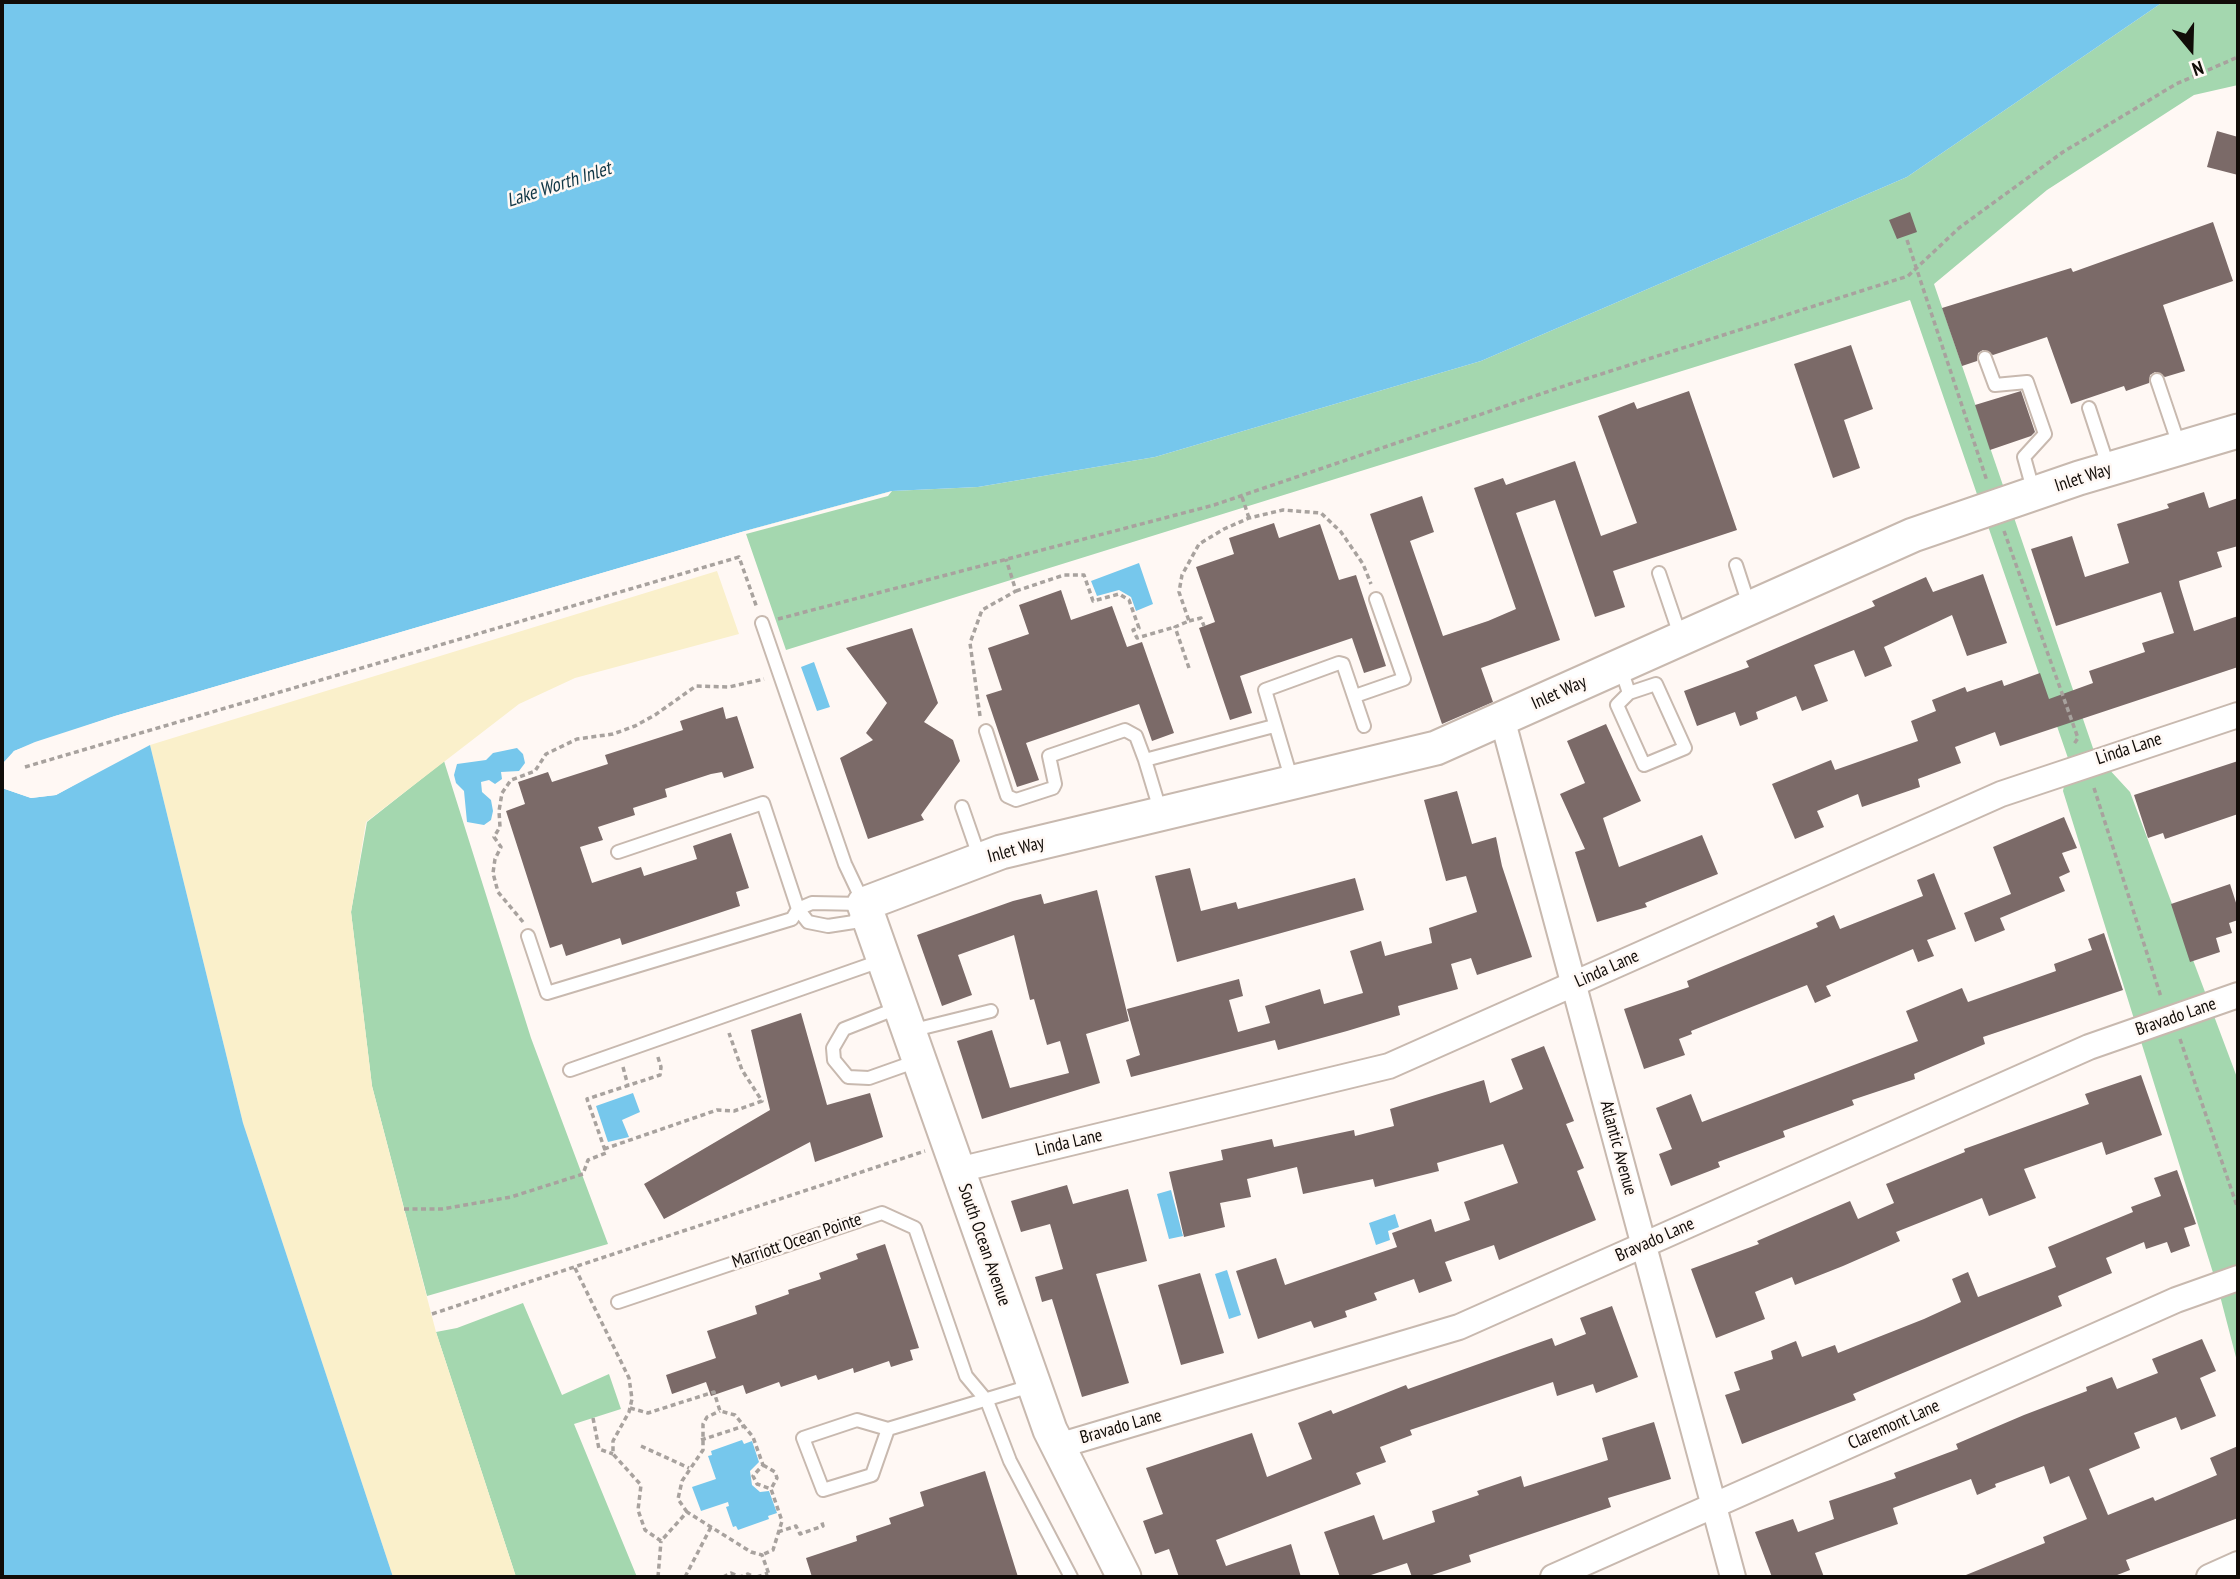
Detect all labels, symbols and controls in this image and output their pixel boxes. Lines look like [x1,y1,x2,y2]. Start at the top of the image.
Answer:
north arrow [2156,14,2226,84]
text: N [2189,56,2207,82]
water label: Lake Worth Inlet [504,157,614,213]
street label: Inlet Way [2052,459,2114,497]
street label: Inlet Way [1528,671,1590,715]
street label: Linda Lane [2093,728,2165,770]
street label: Inlet Way [985,832,1047,868]
street label: Linda Lane [1572,945,1642,993]
street label: Bravado Lane [2133,993,2219,1041]
street label: Atlantic Avenue [1595,1098,1641,1198]
street label: Linda Lane [1034,1125,1104,1161]
street label: South Ocean Avenue [953,1181,1015,1309]
street label: Marriott Ocean Pointe [729,1209,865,1273]
street label: Bravado Lane [1612,1213,1698,1267]
street label: Claremont Lane [1845,1395,1943,1455]
street label: Bravado Lane [1078,1405,1164,1449]

